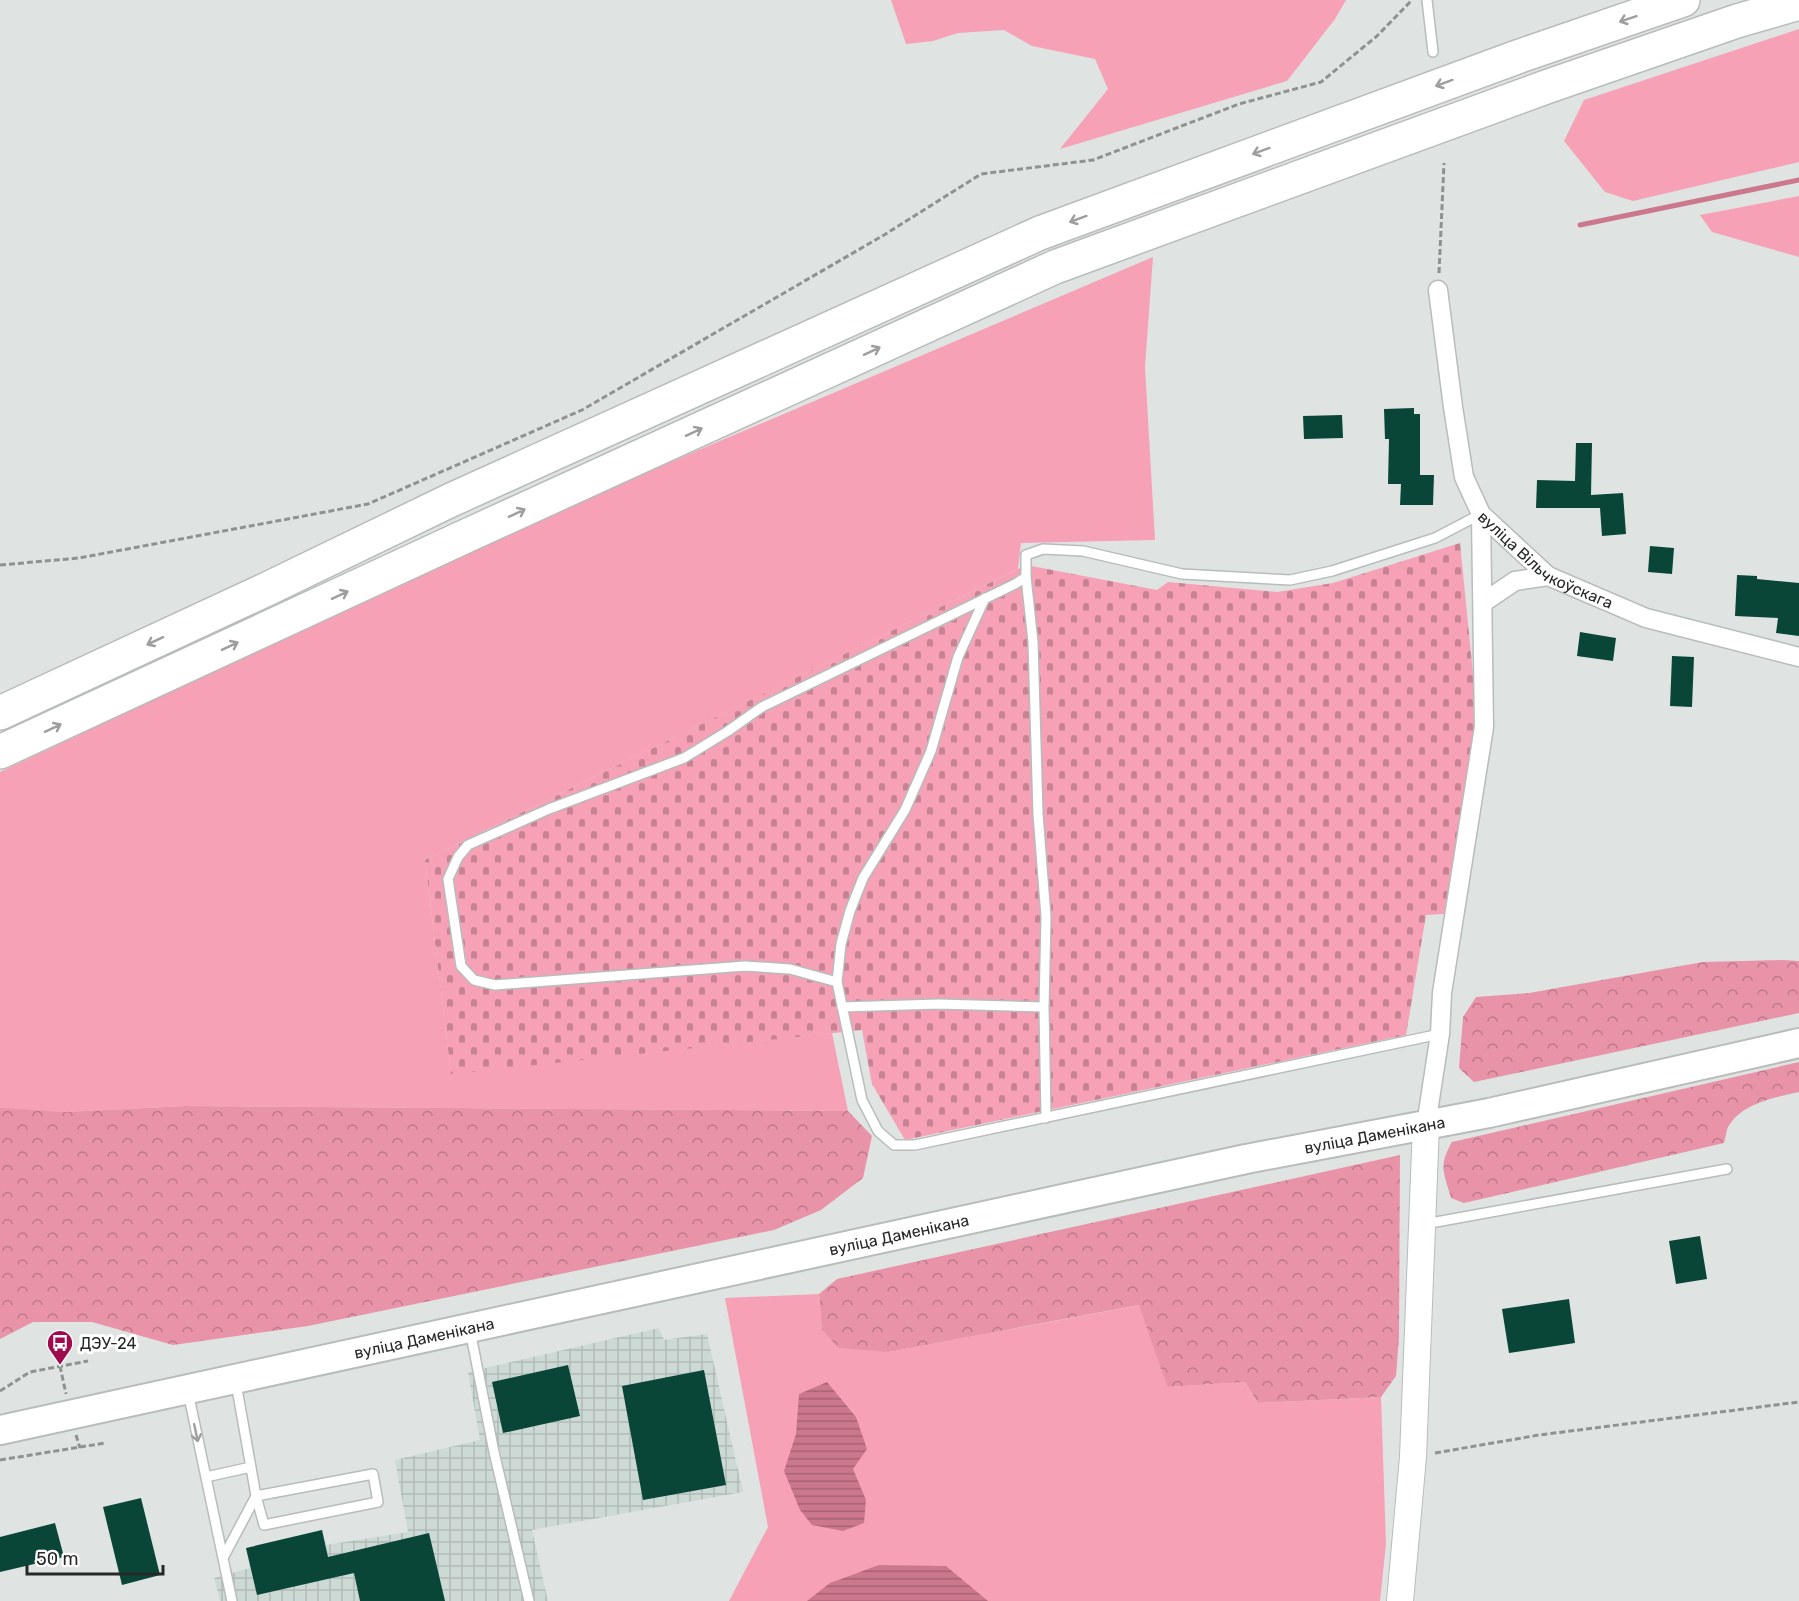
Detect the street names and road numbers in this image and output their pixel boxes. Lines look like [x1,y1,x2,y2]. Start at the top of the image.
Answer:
street label: вуліца Вільчкоўскага [1474,507,1616,613]
street label: вуліца Даменікана [1303,1113,1447,1158]
street label: вуліца Даменікана [827,1211,971,1259]
street label: вуліца Даменікана [352,1314,496,1363]

